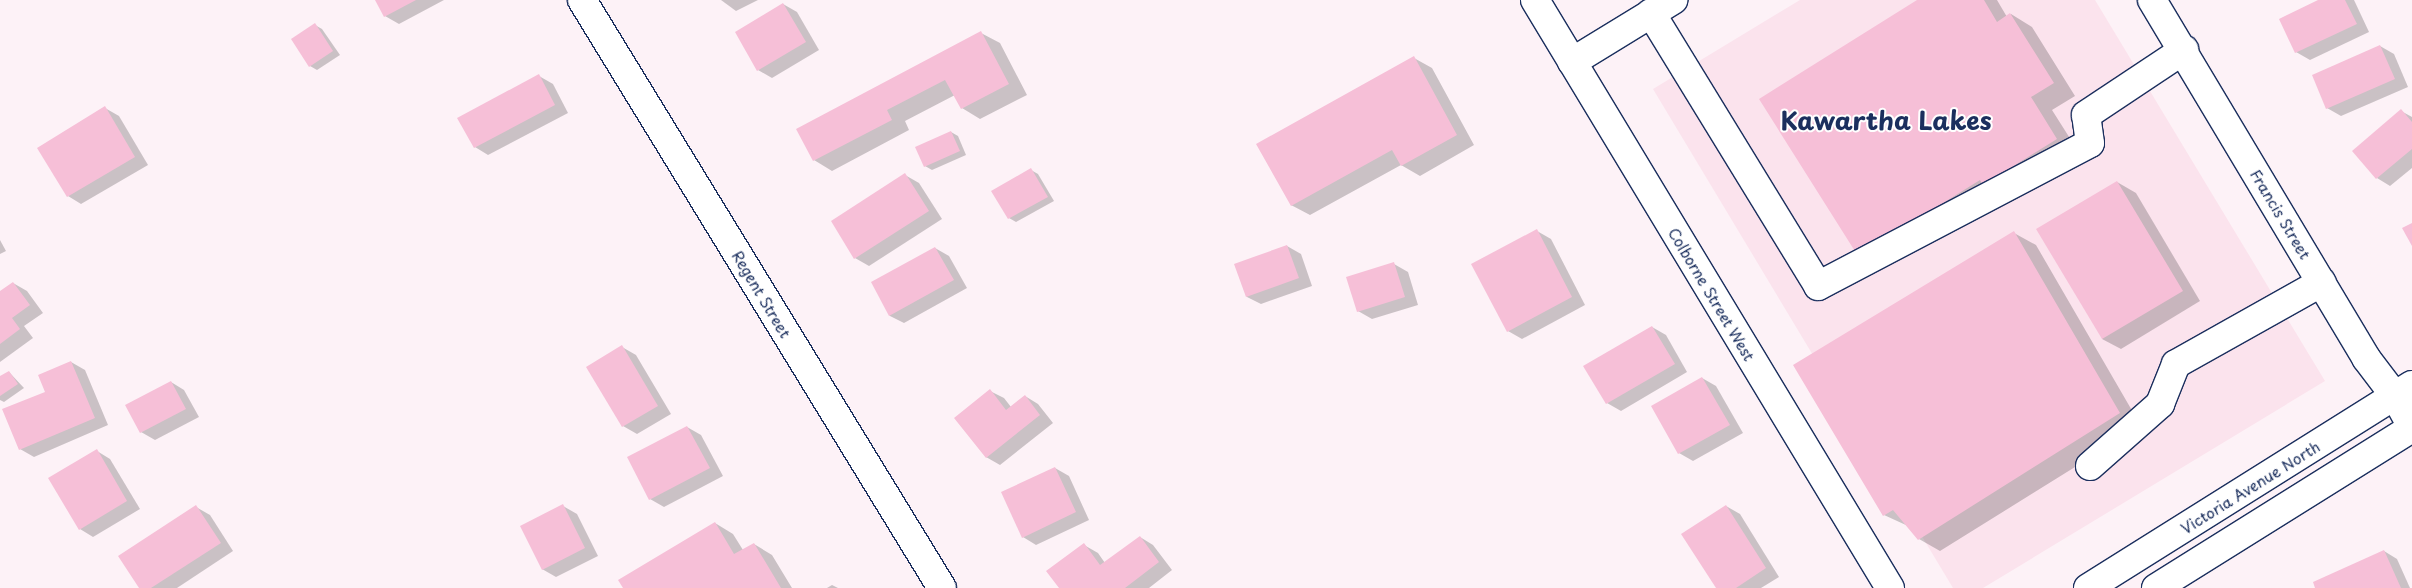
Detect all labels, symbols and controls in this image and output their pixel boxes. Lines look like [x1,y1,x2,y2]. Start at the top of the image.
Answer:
district label: Kawartha Lakes [1781,105,1991,135]
street label: Francis Street [2247,166,2315,262]
street label: Colborne Street West [1664,223,1760,365]
street label: Regent Street [729,247,795,341]
street label: Victoria Avenue North [2177,437,2323,537]

